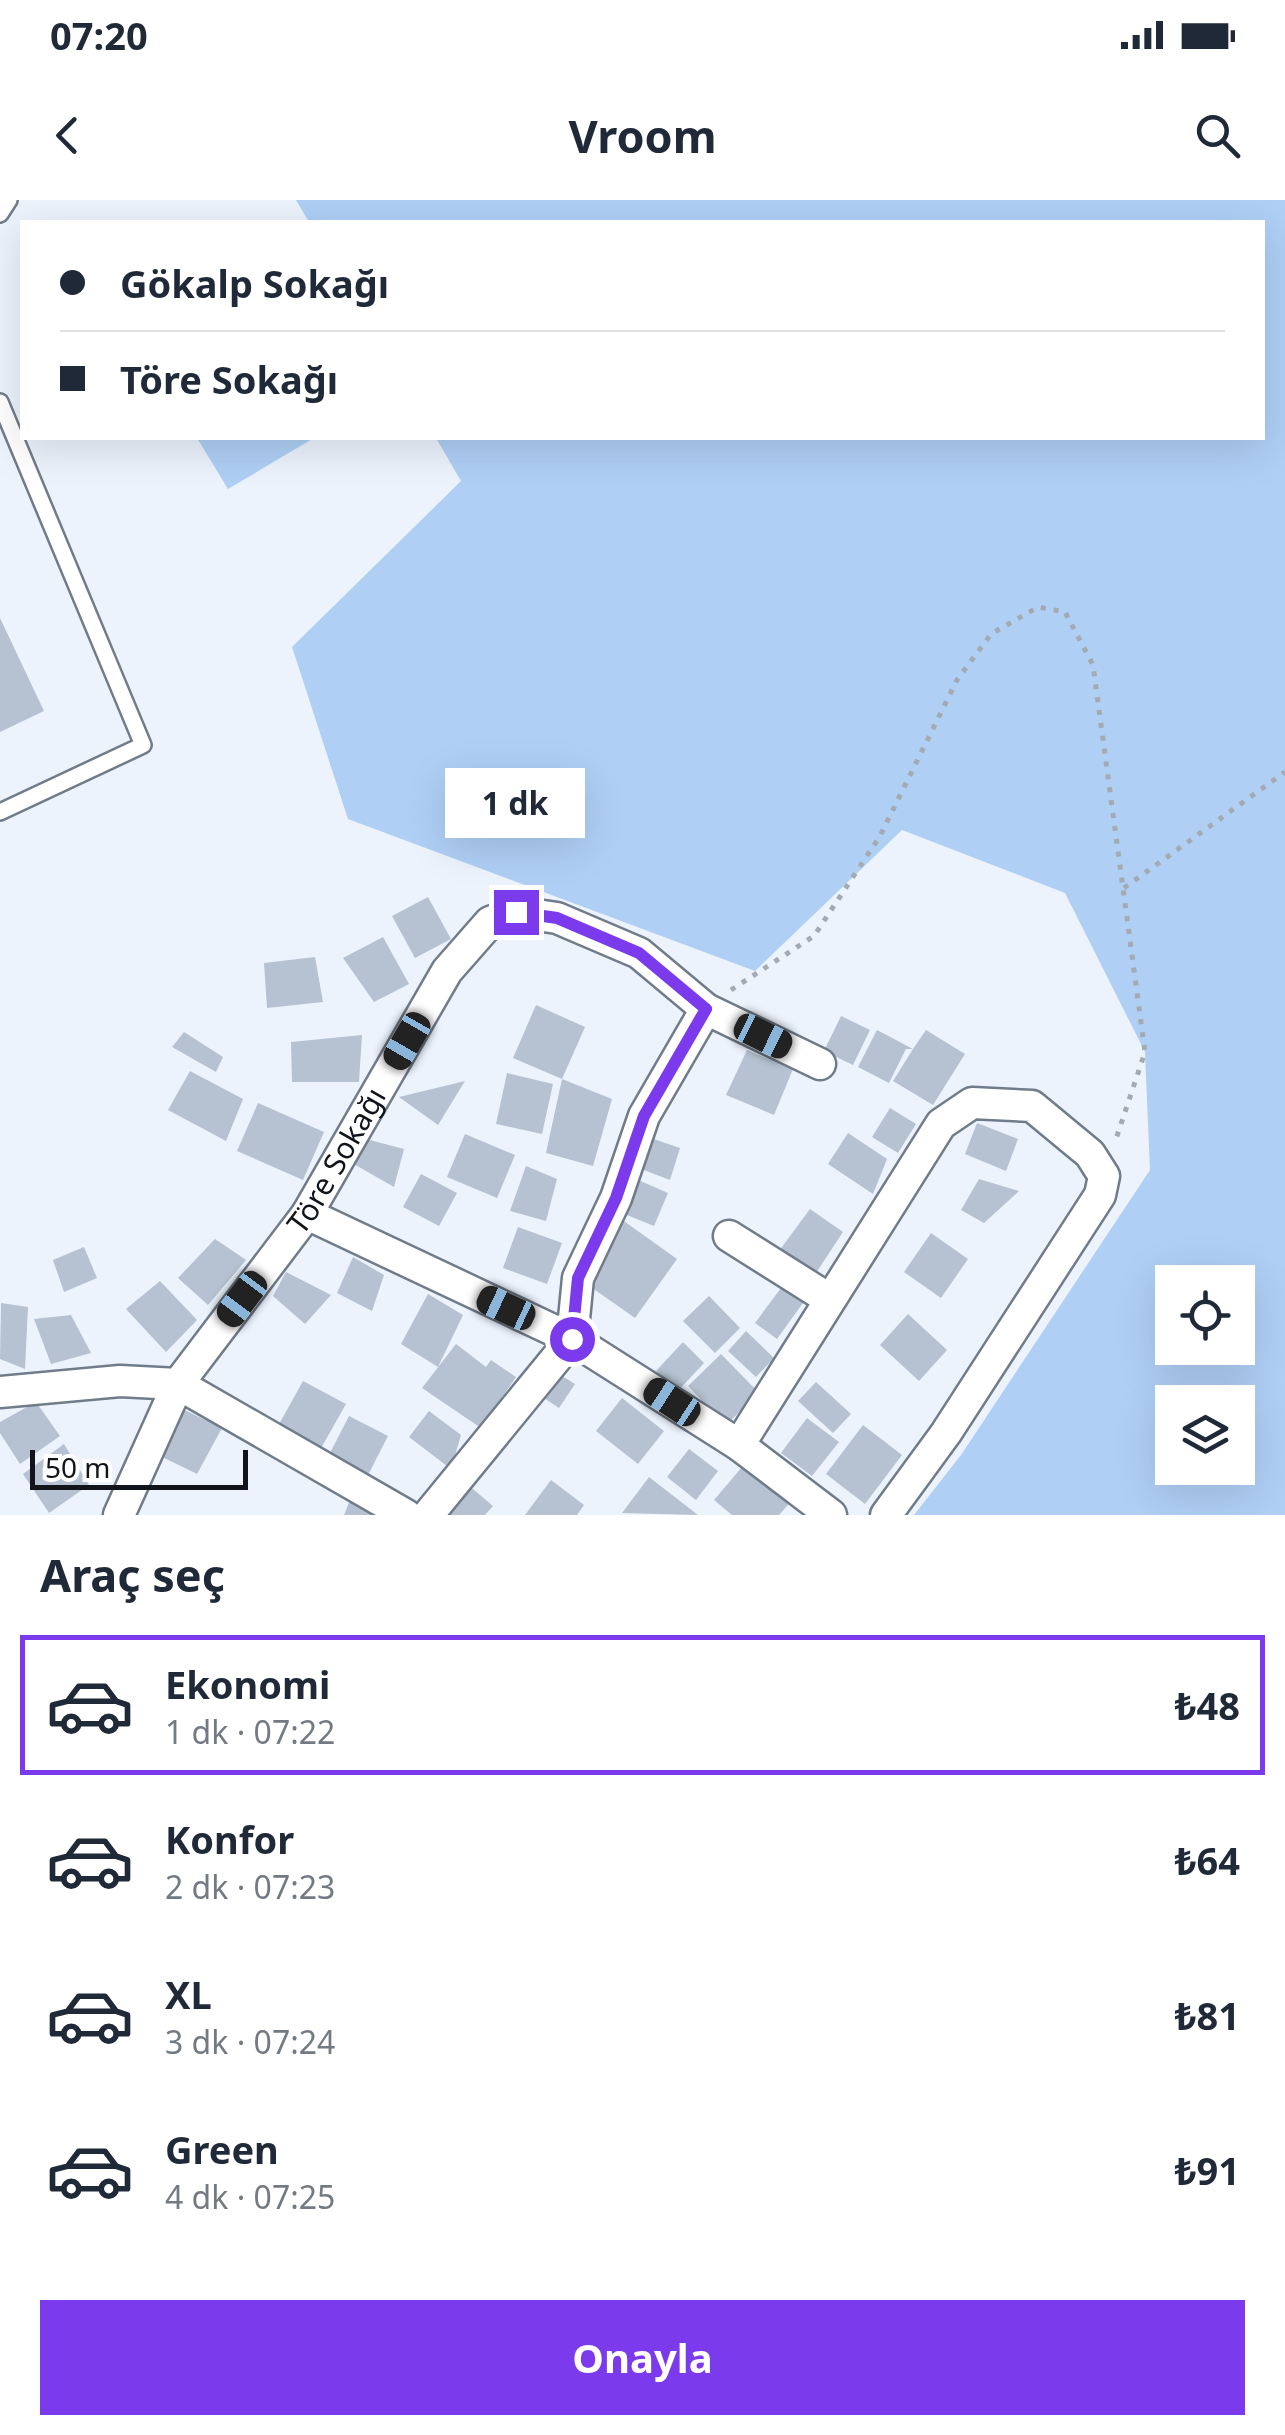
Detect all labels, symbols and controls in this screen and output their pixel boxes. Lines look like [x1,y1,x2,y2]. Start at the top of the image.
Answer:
text: 07:20 [50,9,148,61]
text: Vroom [568,105,717,166]
icon: back [40,108,95,163]
icon: search [1190,108,1245,163]
text: Gökalp Sokağı [120,257,389,309]
text: Töre Sokağı [120,353,338,405]
callout: 1 dk [446,767,586,837]
text: 1 dk [482,781,548,824]
route end [494,890,539,935]
car [379,1008,435,1074]
car [729,1009,797,1063]
street label: Töre Sokağı [277,1080,395,1242]
map controls [1155,1265,1255,1485]
button: locate [1155,1265,1255,1365]
car [212,1266,272,1332]
car [472,1282,540,1334]
route start [550,1317,595,1362]
car [639,1373,705,1431]
button: layers [1155,1385,1255,1485]
scale bar [30,1445,248,1490]
text: 50 m [45,1448,111,1486]
text: Araç seç [40,1544,225,1605]
text: Ekonomi [165,1658,330,1710]
icon: car [45,1660,135,1750]
text: ₺48 [1175,1679,1240,1731]
text: 1 dk · 07:22 [165,1710,335,1753]
text: Konfor [165,1813,294,1865]
icon: car [45,1815,135,1905]
text: ₺64 [1175,1834,1240,1886]
text: 2 dk · 07:23 [165,1865,335,1908]
text: XL [165,1968,212,2020]
icon: car [45,1970,135,2060]
text: ₺81 [1175,1989,1240,2041]
text: 3 dk · 07:24 [165,2020,335,2063]
text: Green [165,2123,279,2175]
icon: car [45,2125,135,2215]
text: ₺91 [1175,2144,1240,2196]
text: 4 dk · 07:25 [165,2175,335,2218]
button: Onayla [40,2300,1245,2415]

